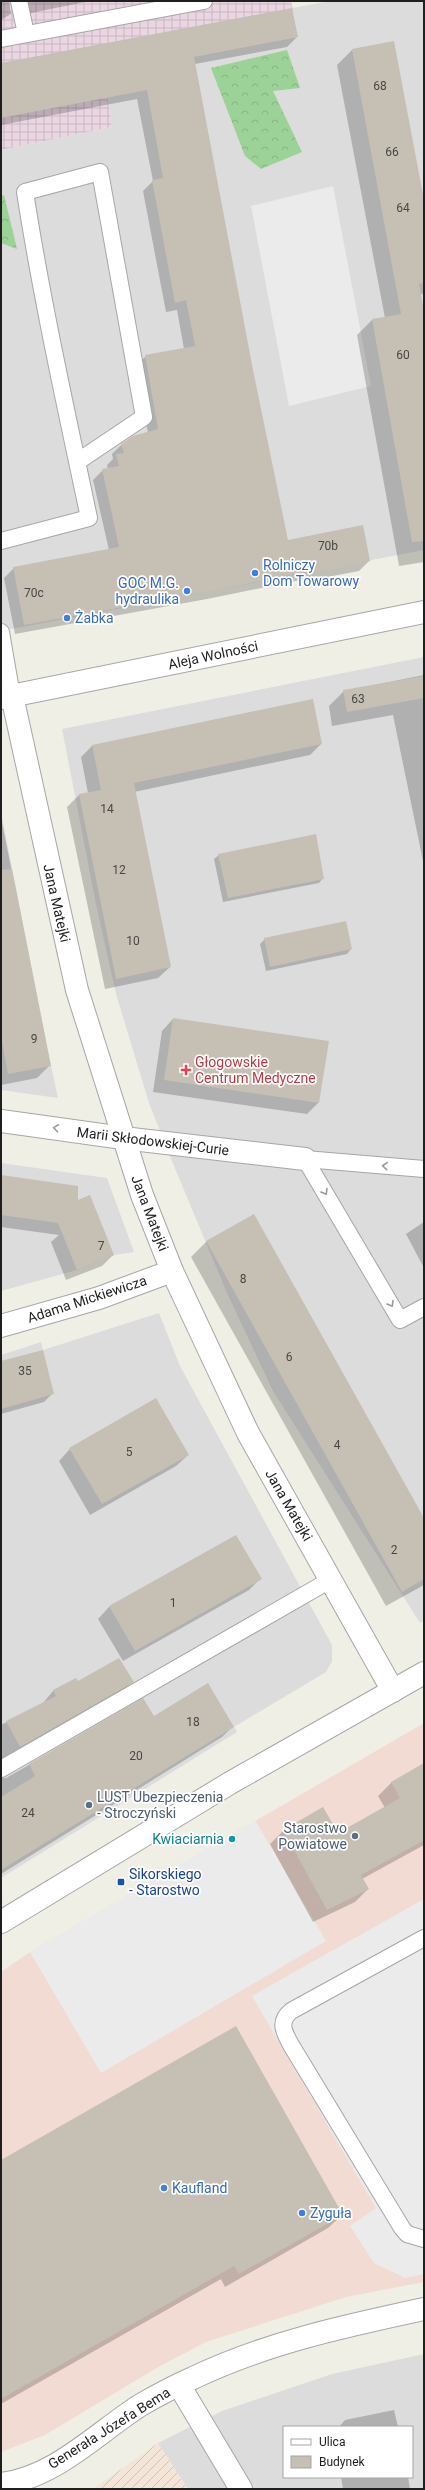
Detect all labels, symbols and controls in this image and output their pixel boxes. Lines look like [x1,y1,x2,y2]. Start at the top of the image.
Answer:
house number: 68 [373,79,387,93]
house number: 66 [385,145,399,159]
house number: 64 [396,201,410,215]
house number: 60 [396,348,410,362]
house number: 70b [318,539,338,553]
place label: Rolniczy Dom Towarowy [263,557,360,589]
marker: Rolniczy Dom Towarowy [250,568,260,578]
place label: GOC M.G. hydraulika [116,575,179,607]
house number: 70c [24,586,44,600]
marker: GOC M.G. hydraulika [182,586,192,596]
place label: Żabka [75,610,114,626]
marker: Żabka [62,613,72,623]
street label: Aleja Wolności [167,638,259,672]
house number: 63 [351,692,365,706]
house number: 14 [100,802,114,816]
street label: Jana Matejki [40,862,74,944]
house number: 12 [112,863,126,877]
house number: 10 [126,934,140,948]
house number: 9 [31,1032,37,1046]
place label: Głogowskie Centrum Medyczne [195,1054,316,1086]
marker: Głogowskie Centrum Medyczne [180,1064,192,1076]
one-way arrow [53,1124,59,1133]
street label: Marii Skłodowskiej-Curie [76,1124,230,1158]
one-way arrow [382,1161,388,1170]
street label: Jana Matejki [128,1173,172,1253]
one-way arrow [320,1188,327,1195]
house number: 7 [98,1239,105,1253]
street label: Adama Mickiewicza [25,1272,149,1326]
house number: 8 [240,1272,247,1286]
one-way arrow [386,1300,393,1307]
house number: 6 [286,1350,293,1364]
house number: 35 [18,1364,32,1378]
house number: 4 [334,1438,341,1452]
house number: 5 [126,1445,133,1459]
street label: Jana Matejki [262,1466,316,1544]
house number: 2 [391,1543,398,1557]
house number: 1 [170,1596,176,1610]
house number: 18 [186,1715,200,1729]
house number: 20 [129,1749,143,1763]
place label: LUST Ubezpieczenia - Stroczyński [97,1789,223,1821]
marker: LUST Ubezpieczenia - Stroczyński [84,1800,94,1810]
house number: 24 [21,1806,35,1820]
place label: Starostwo Powiatowe [278,1820,347,1852]
place label: Kwiaciarnia [152,1831,224,1847]
marker: Starostwo Powiatowe [350,1831,360,1841]
marker: Kwiaciarnia [227,1834,237,1844]
place label: Sikorskiego - Starostwo [129,1866,202,1898]
marker: Sikorskiego - Starostwo [116,1877,126,1887]
place label: Kaufland [172,2180,227,2196]
marker: Kaufland [159,2183,169,2193]
place label: Zyguła [310,2205,352,2221]
marker: Zyguła [297,2208,307,2218]
street label: Generała Józefa Bema [45,2384,173,2472]
legend [283,2426,413,2478]
text: Ulica [319,2435,345,2449]
text: Budynek [319,2455,366,2469]

